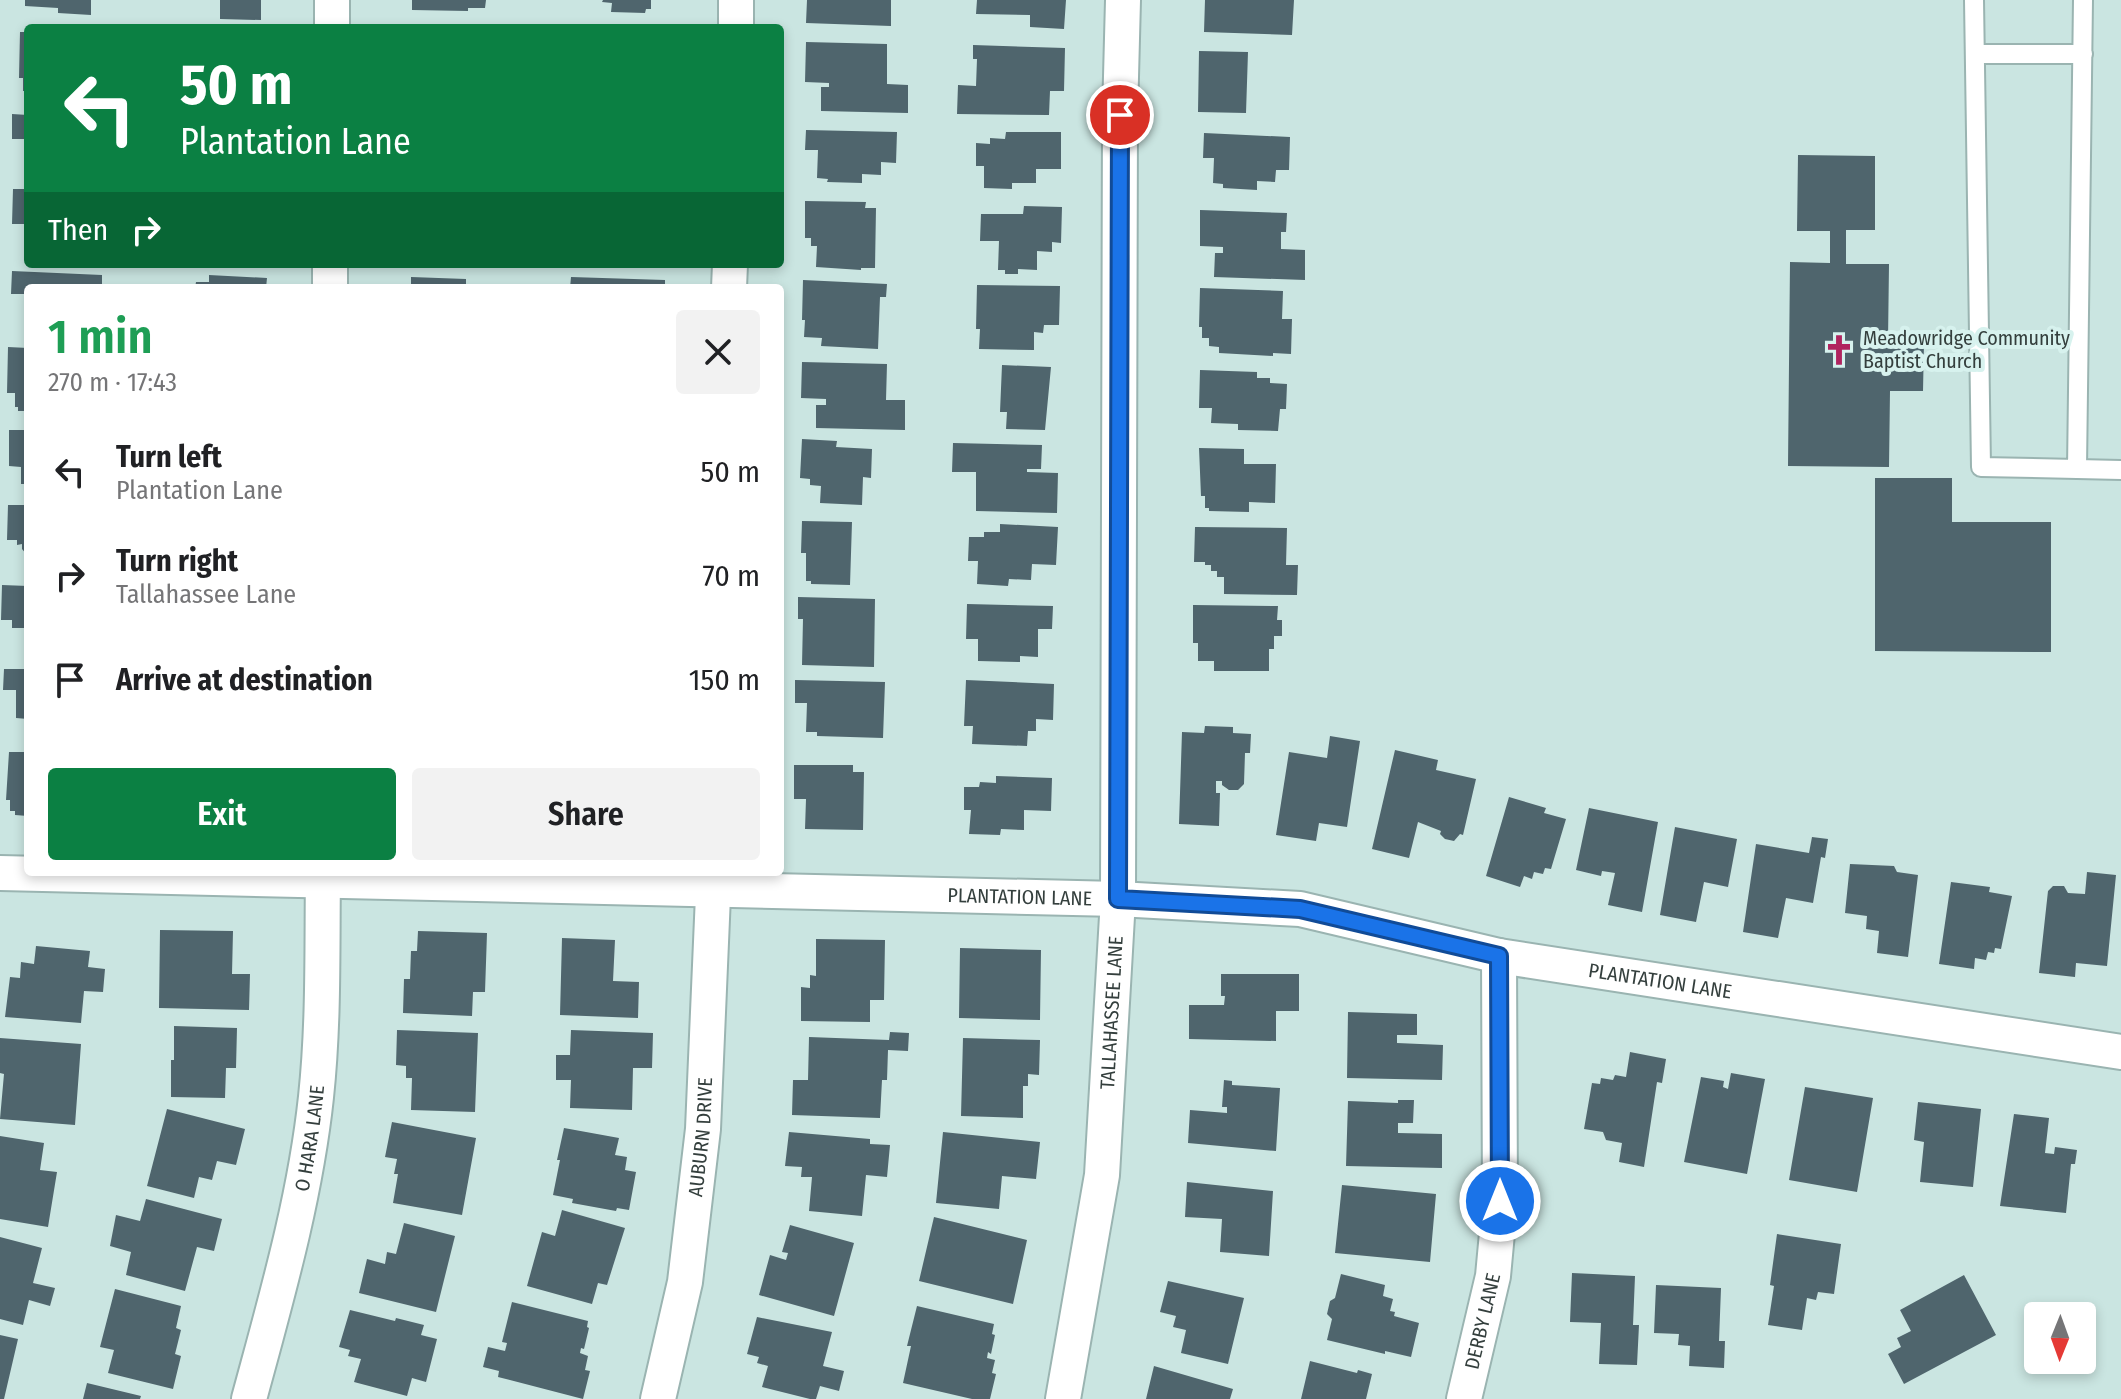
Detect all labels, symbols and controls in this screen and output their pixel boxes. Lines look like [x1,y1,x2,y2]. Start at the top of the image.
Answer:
text: 50 m [180,52,292,119]
icon: left [48,56,152,160]
pin [1086,81,1154,149]
icon: arrive [1098,93,1142,137]
text: Plantation Lane [180,120,411,164]
icon: right [124,208,168,252]
text: Then [48,212,108,248]
text: 1 min [48,308,153,366]
button: close [676,310,760,394]
place label: Meadowridge Community Baptist Church [1863,326,2070,373]
church icon: Meadowridge Community Baptist Church [1822,333,1856,367]
text: 270 m · 17:43 [48,367,177,398]
text: Turn left [116,439,222,475]
icon: left [48,450,92,494]
text: 50 m [700,454,760,490]
text: Plantation Lane [116,475,283,506]
text: Turn right [116,543,238,579]
icon: right [48,554,92,598]
text: 70 m [702,558,760,594]
text: Tallahassee Lane [116,579,296,610]
icon: arrive [48,658,92,702]
text: Arrive at destination [116,662,373,698]
text: 150 m [689,662,760,698]
button: Exit [48,768,396,860]
button: Share [412,768,760,860]
street label: PLANTATION LANE [947,883,1092,910]
street label: TALLAHASSEE LANE [1095,935,1128,1090]
street label: PLANTATION LANE [1587,958,1733,1004]
street label: AUBURN DRIVE [683,1077,717,1198]
street label: O HARA LANE [290,1084,329,1193]
position arrow [1458,1159,1542,1243]
street label: DERBY LANE [1459,1271,1505,1372]
north arrow [2024,1302,2096,1374]
map controls [2024,1302,2096,1374]

